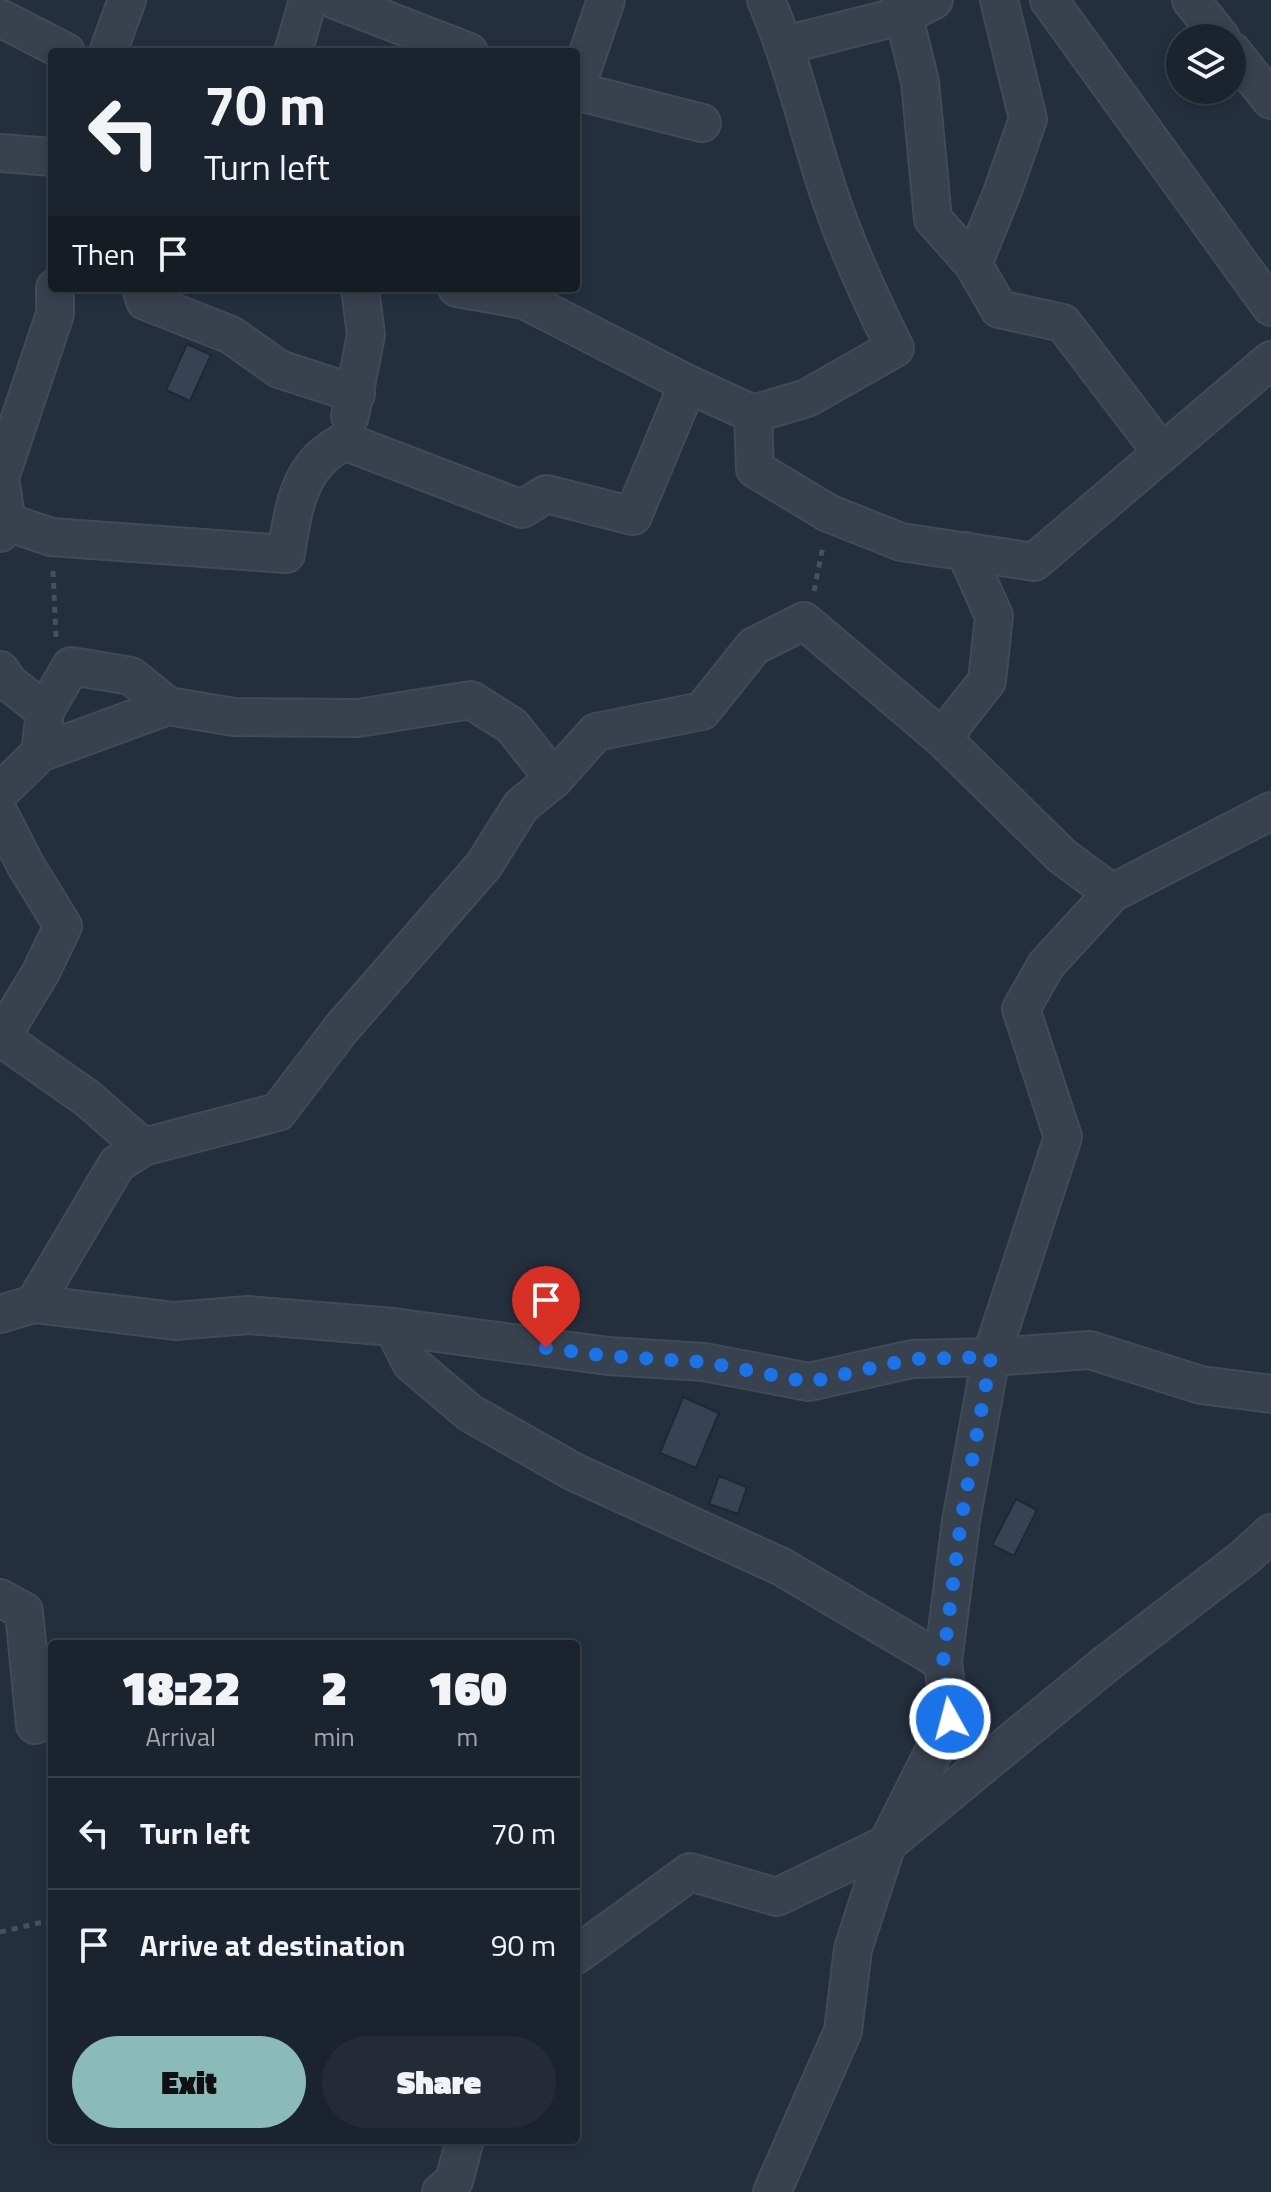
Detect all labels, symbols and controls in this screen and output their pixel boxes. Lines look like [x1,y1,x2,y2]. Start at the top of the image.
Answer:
map controls [1166,24,1246,104]
button: layers [1166,24,1246,104]
text: 70 m [204,62,326,147]
icon: left [72,80,176,184]
text: Turn left [204,139,330,194]
text: Then [72,231,135,277]
icon: arrive [151,232,195,276]
pin [512,1266,580,1348]
icon: arrive [524,1278,568,1322]
text: 18:22 [121,1651,240,1724]
text: 2 [321,1651,347,1724]
text: 160 [428,1651,507,1724]
position arrow [908,1677,992,1761]
text: Arrival [145,1717,216,1756]
text: min [313,1717,355,1756]
text: m [457,1717,478,1756]
text: Turn left [140,1810,250,1856]
text: 70 m [491,1810,556,1856]
icon: left [72,1811,116,1855]
text: Arrive at destination [140,1922,405,1968]
text: 90 m [491,1922,556,1968]
icon: arrive [72,1923,116,1967]
button: Exit [72,2036,306,2128]
button: Share [322,2036,556,2128]

